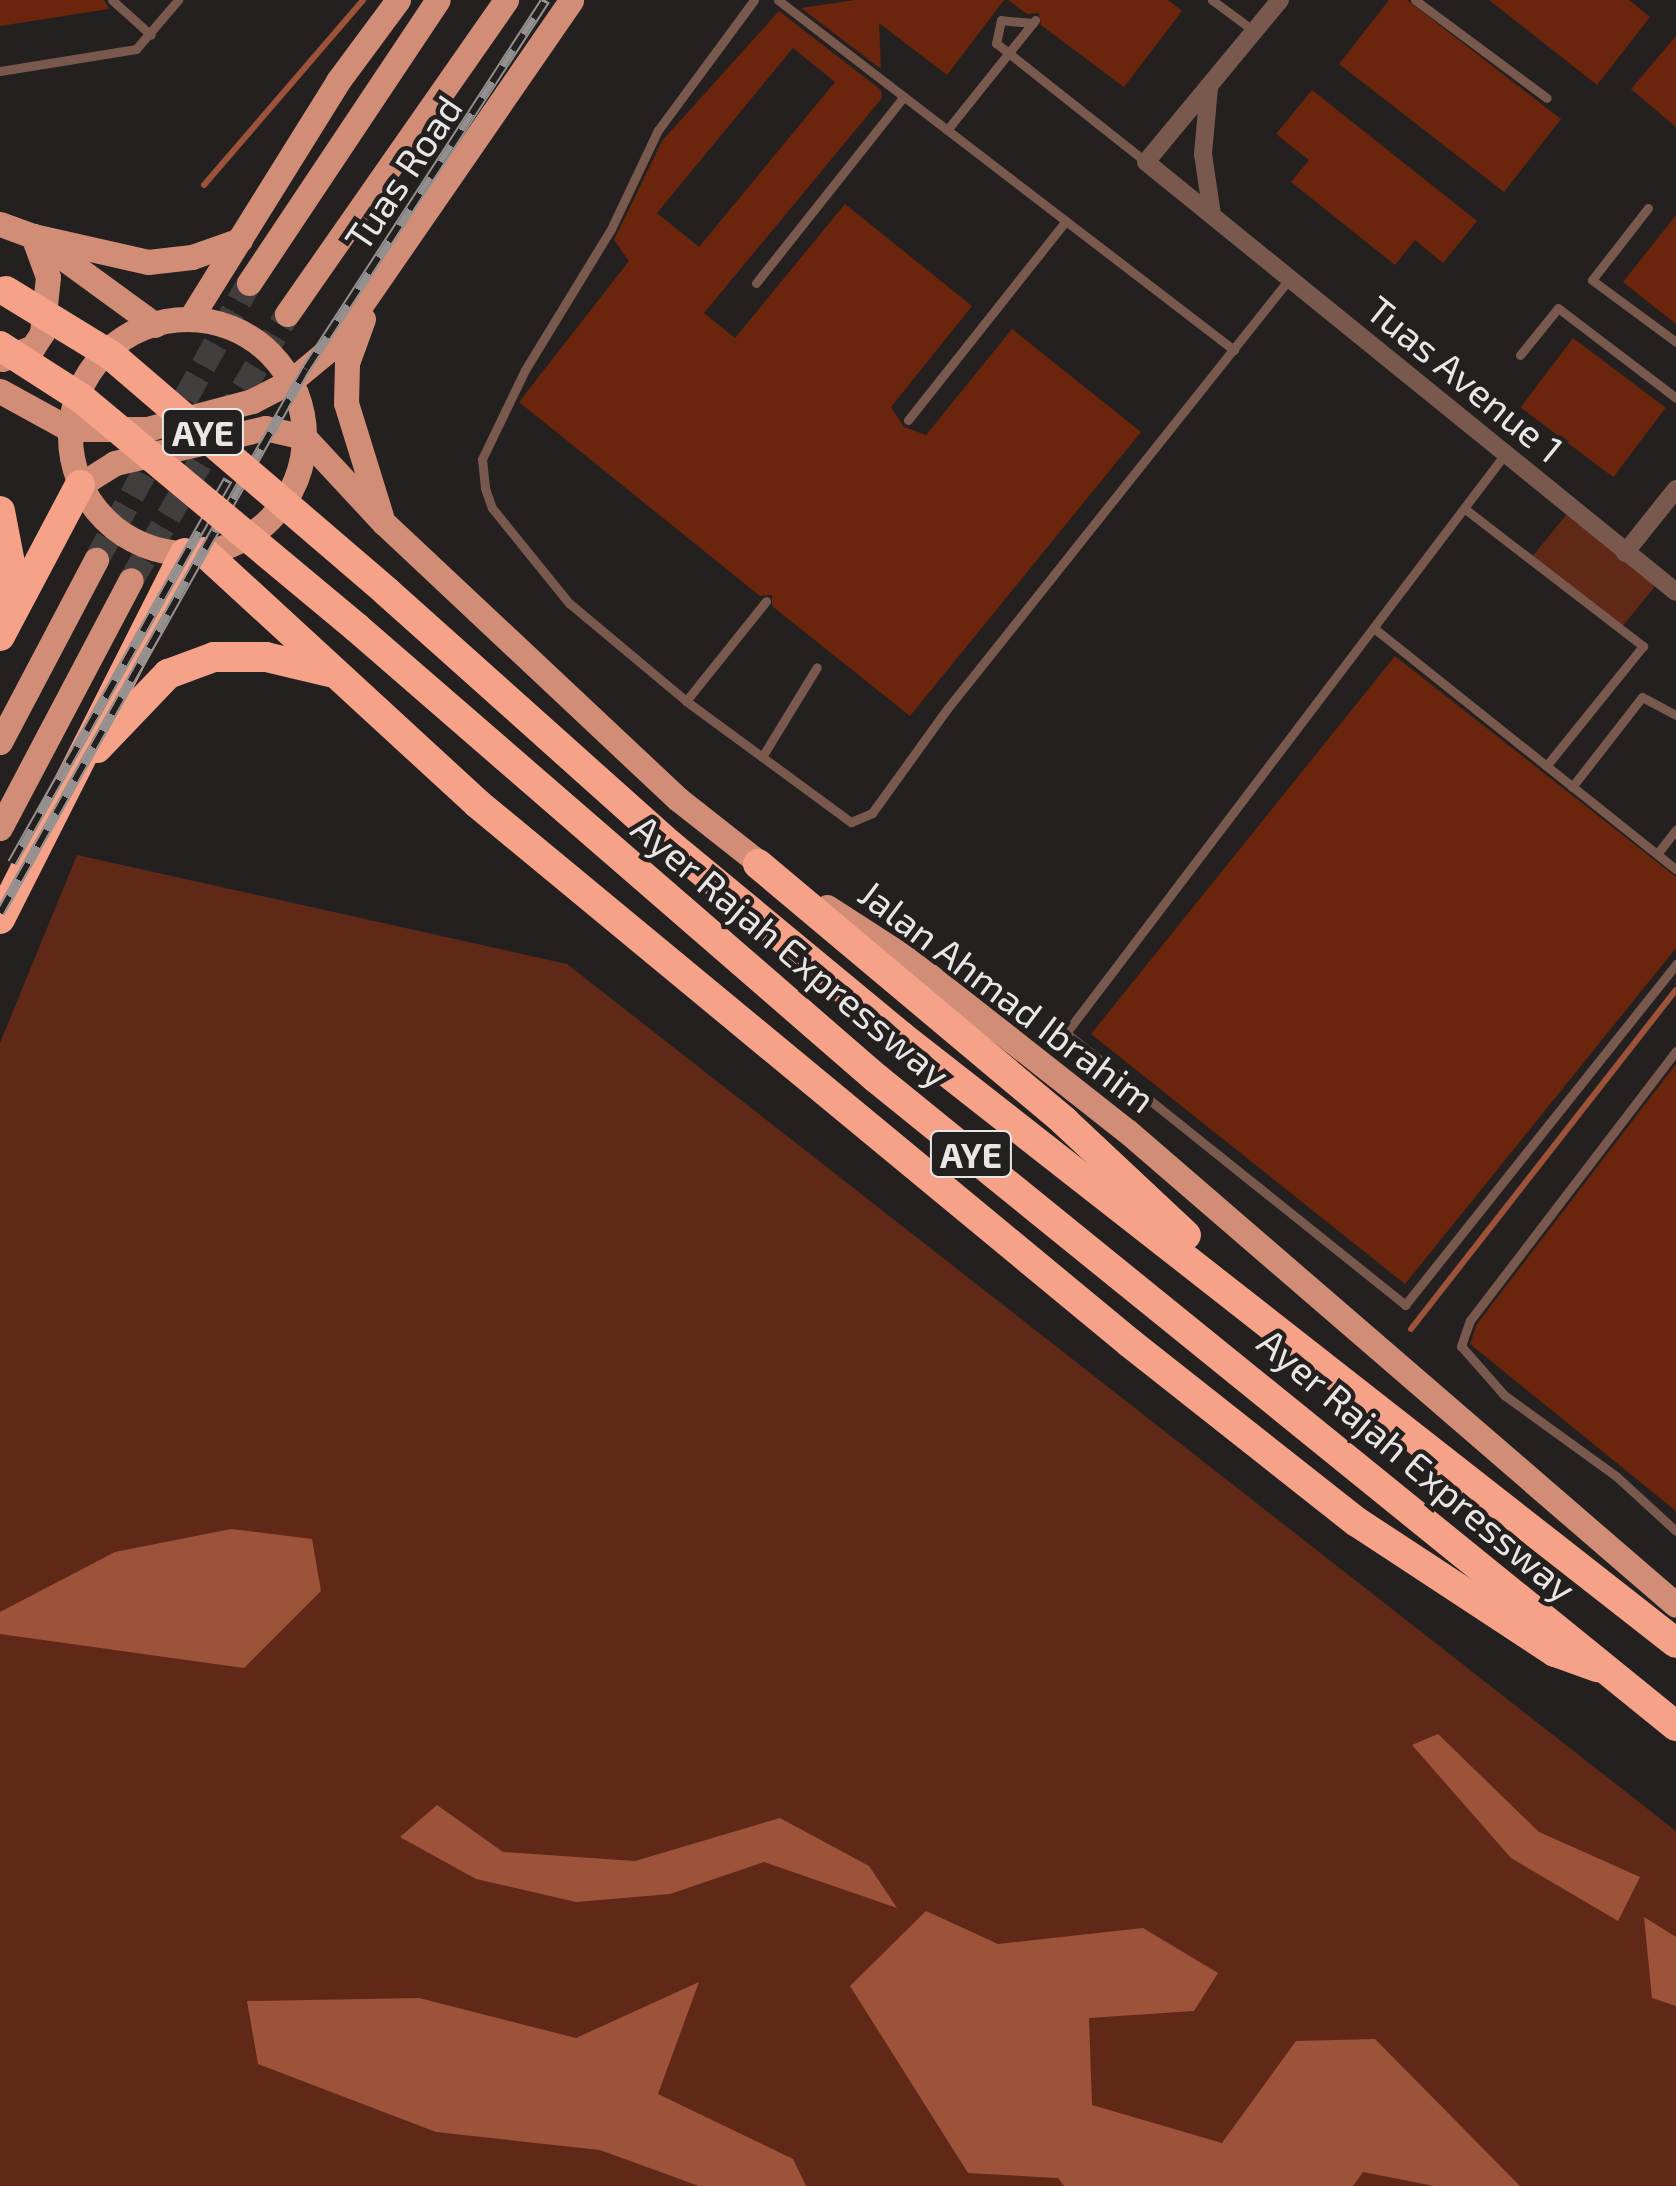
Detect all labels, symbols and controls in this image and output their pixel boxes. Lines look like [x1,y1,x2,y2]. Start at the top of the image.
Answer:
street label: Tuas Road [335,87,471,259]
street label: Tuas Avenue 1 [1357,286,1573,472]
road number: AYE [160,402,246,462]
street label: Ayer Rajah Expressway [623,805,959,1097]
street label: Jalan Ahmad Ibrahim [850,870,1164,1122]
road number: AYE [928,1124,1014,1184]
street label: Ayer Rajah Expressway [1249,1319,1585,1611]

